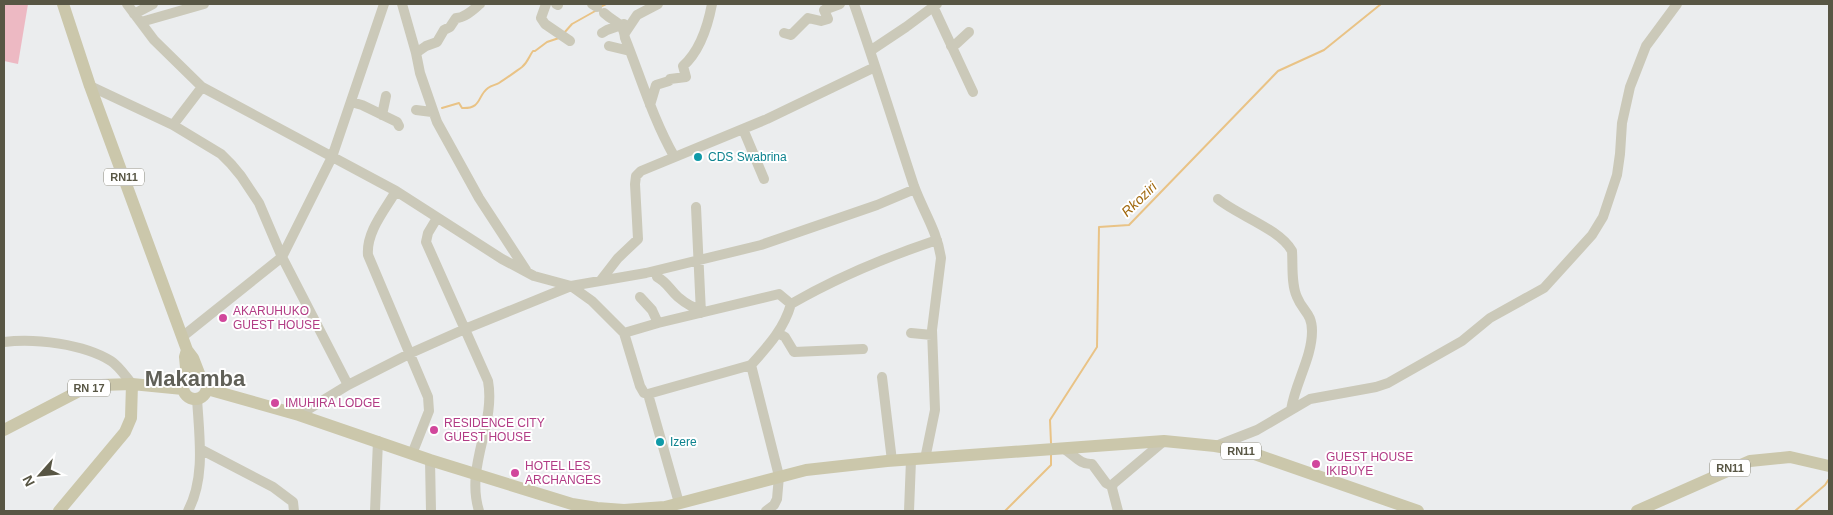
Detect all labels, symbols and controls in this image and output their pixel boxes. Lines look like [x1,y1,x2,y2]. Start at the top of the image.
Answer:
place label: CDS Swabrina [708,150,787,164]
marker: CDS Swabrina [692,151,704,163]
road number: RN11 [104,168,144,186]
water label: Rkoziri [1118,178,1161,220]
place label: AKARUHUKO GUEST HOUSE [233,304,320,332]
marker: AKARUHUKO GUEST HOUSE [217,312,229,324]
district label: Makamba [145,366,246,391]
road number: RN 17 [68,379,110,396]
place label: IMUHIRA LODGE [285,396,380,410]
marker: IMUHIRA LODGE [269,397,281,409]
place label: RESIDENCE CITY GUEST HOUSE [444,416,545,444]
marker: RESIDENCE CITY GUEST HOUSE [428,424,440,436]
place label: Izere [670,435,697,449]
marker: Izere [654,436,666,448]
road number: RN11 [1221,442,1261,460]
north arrow [15,450,65,500]
place label: GUEST HOUSE IKIBUYE [1326,450,1413,478]
marker: GUEST HOUSE IKIBUYE [1310,458,1322,470]
place label: HOTEL LES ARCHANGES [525,459,601,487]
road number: RN11 [1710,459,1750,476]
marker: HOTEL LES ARCHANGES [509,467,521,479]
text: N [19,473,38,489]

